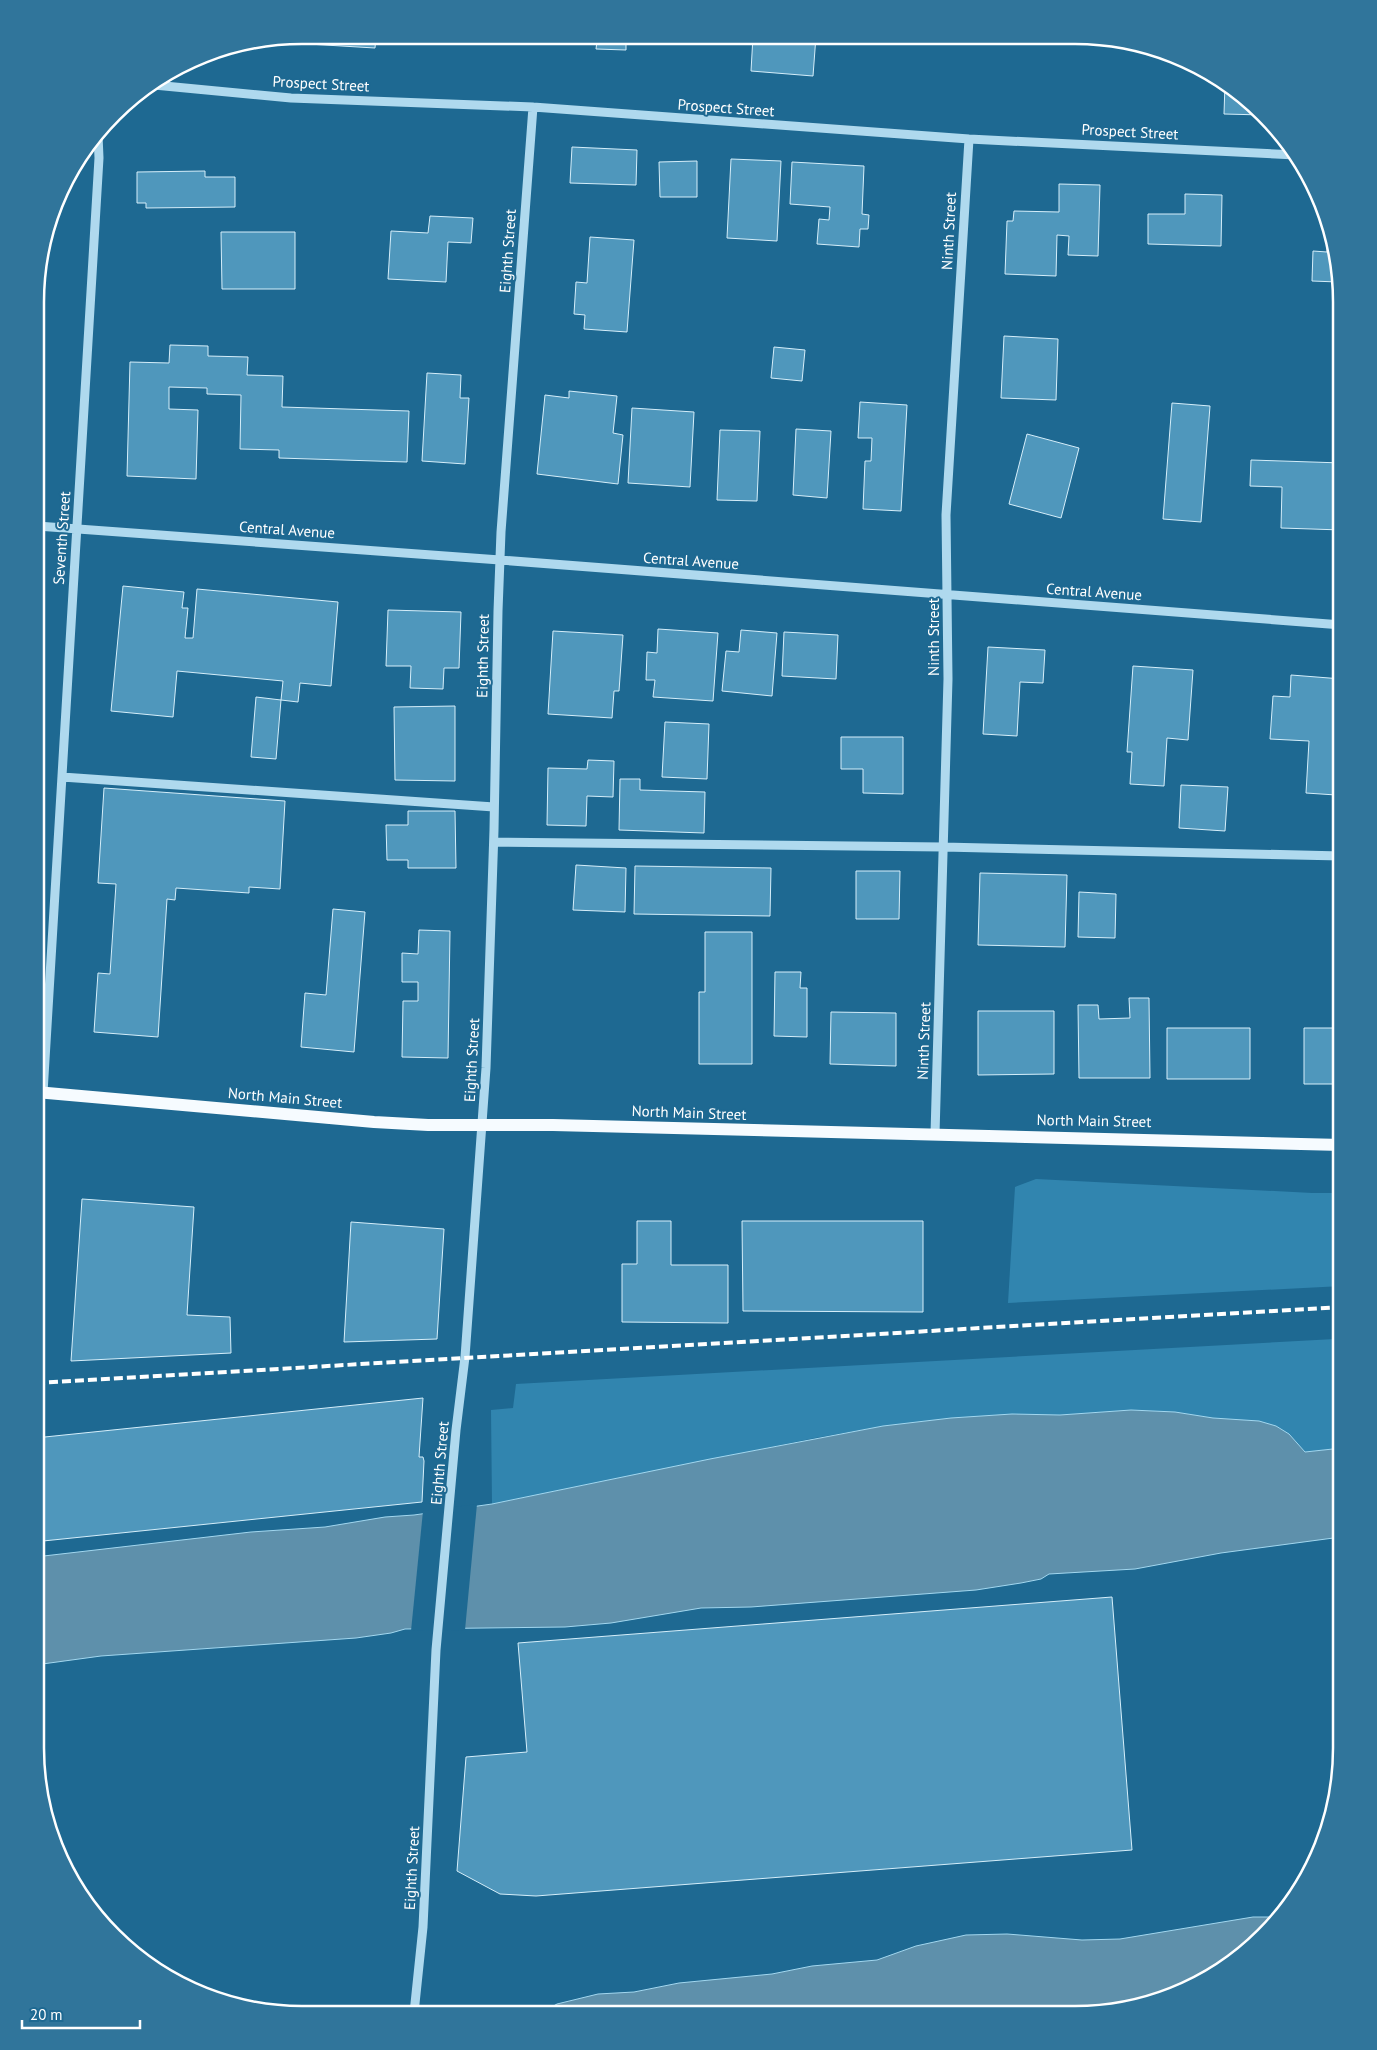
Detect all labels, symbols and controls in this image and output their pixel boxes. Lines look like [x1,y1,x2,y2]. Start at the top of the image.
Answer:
street label: Prospect Street [272,71,370,96]
street label: Prospect Street [677,95,775,120]
street label: Prospect Street [1081,119,1179,144]
street label: Ninth Street [937,192,960,270]
street label: Eighth Street [495,208,520,293]
street label: Seventh Street [49,491,74,585]
street label: Central Avenue [238,517,336,542]
street label: Central Avenue [642,548,740,573]
street label: Central Avenue [1045,579,1143,604]
street label: Ninth Street [924,598,943,676]
street label: Eighth Street [472,614,493,698]
street label: Ninth Street [913,1002,934,1080]
street label: Eighth Street [460,1018,483,1102]
street label: North Main Street [227,1083,343,1112]
street label: North Main Street [631,1101,747,1124]
street label: North Main Street [1036,1110,1152,1131]
street label: Eighth Street [426,1420,453,1506]
street label: Eighth Street [400,1826,423,1910]
scale bar [22,1998,140,2030]
text: 20 m [30,2005,63,2024]

